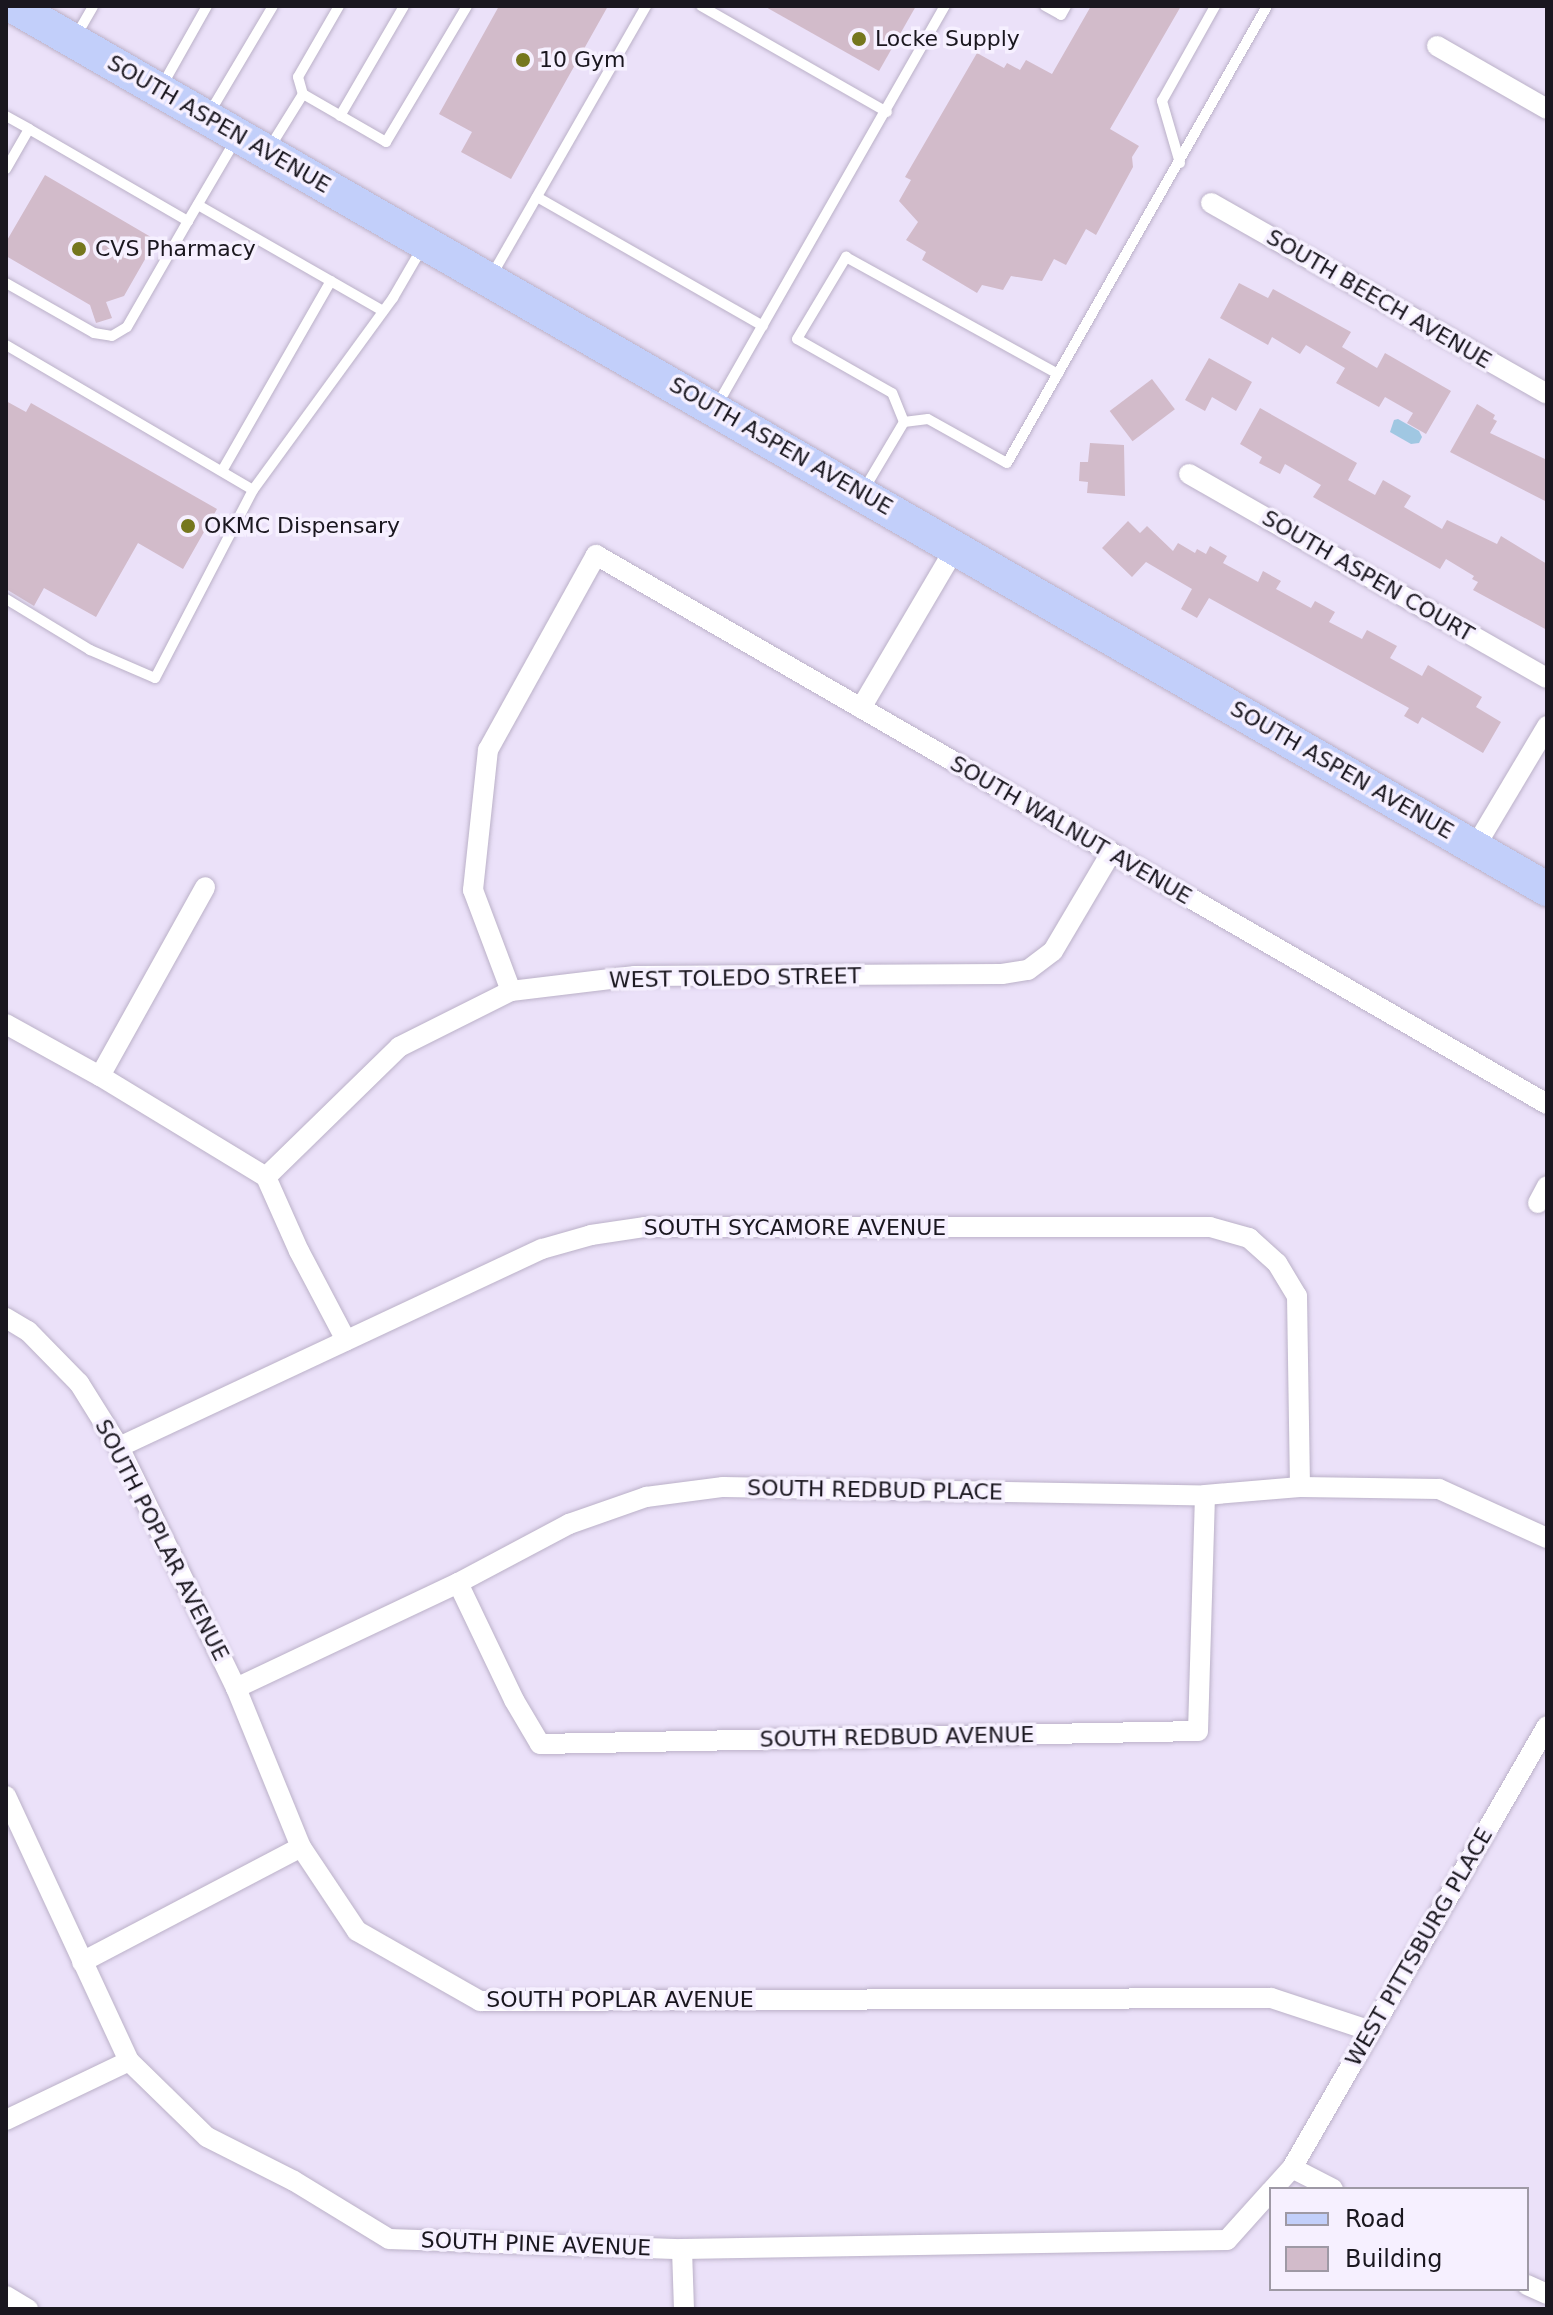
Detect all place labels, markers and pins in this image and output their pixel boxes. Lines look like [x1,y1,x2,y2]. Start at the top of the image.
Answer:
place label: Locke Supply [875,26,1020,52]
marker: Locke Supply [850,30,868,48]
place label: 10 Gym [539,47,625,73]
marker: 10 Gym [514,51,532,69]
place label: CVS Pharmacy [95,236,256,262]
marker: CVS Pharmacy [70,240,88,258]
place label: OKMC Dispensary [204,513,400,539]
marker: OKMC Dispensary [179,517,197,535]

